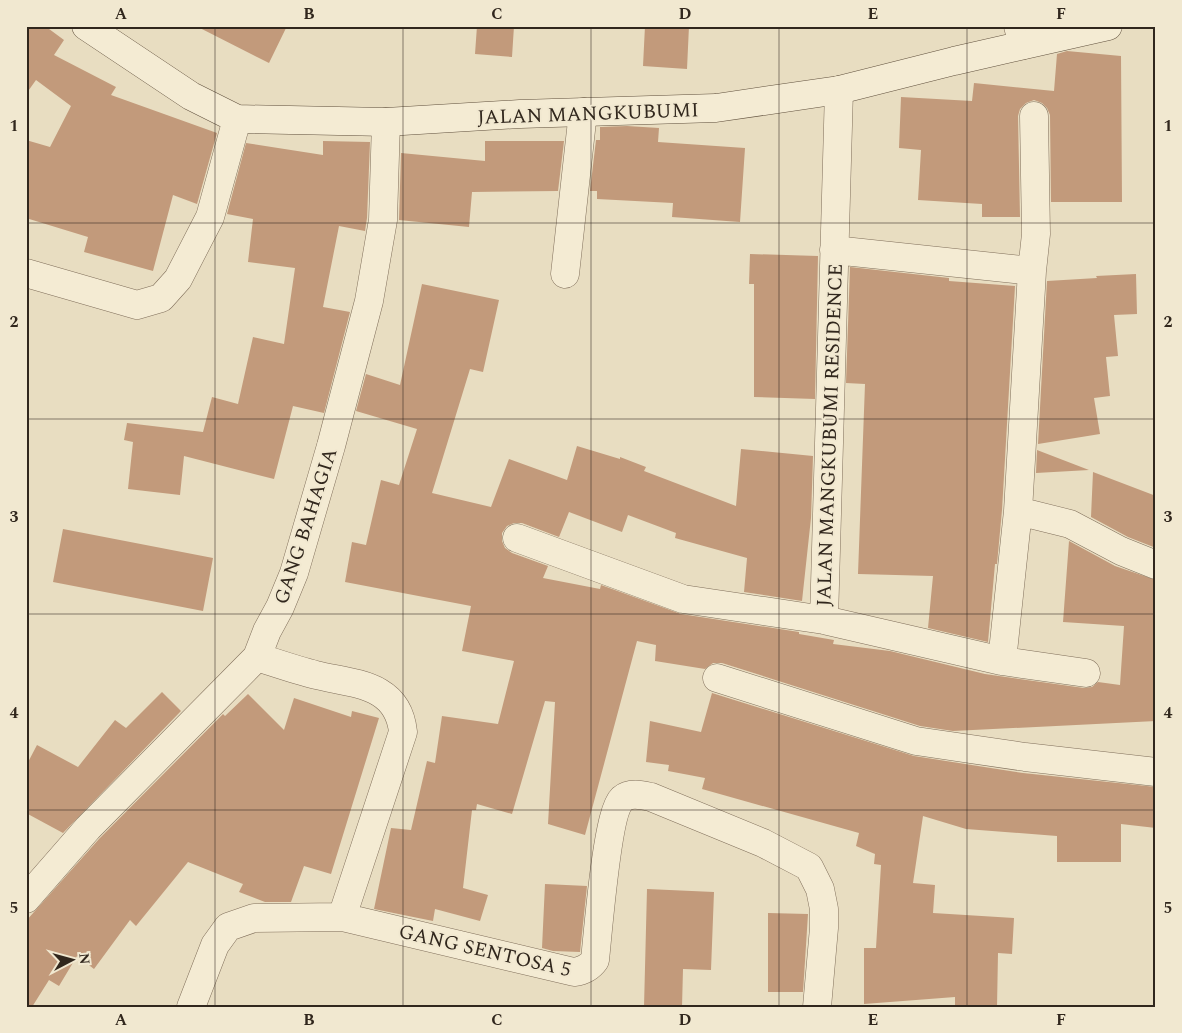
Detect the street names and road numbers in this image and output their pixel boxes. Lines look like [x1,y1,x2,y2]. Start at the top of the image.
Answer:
street label: JALAN MANGKUBUMI [477,95,699,133]
street label: JALAN MANGKUBUMI RESIDENCE [809,263,851,607]
street label: GANG BAHAGIA [267,444,345,608]
street label: GANG SENTOSA 5 [396,917,574,985]

